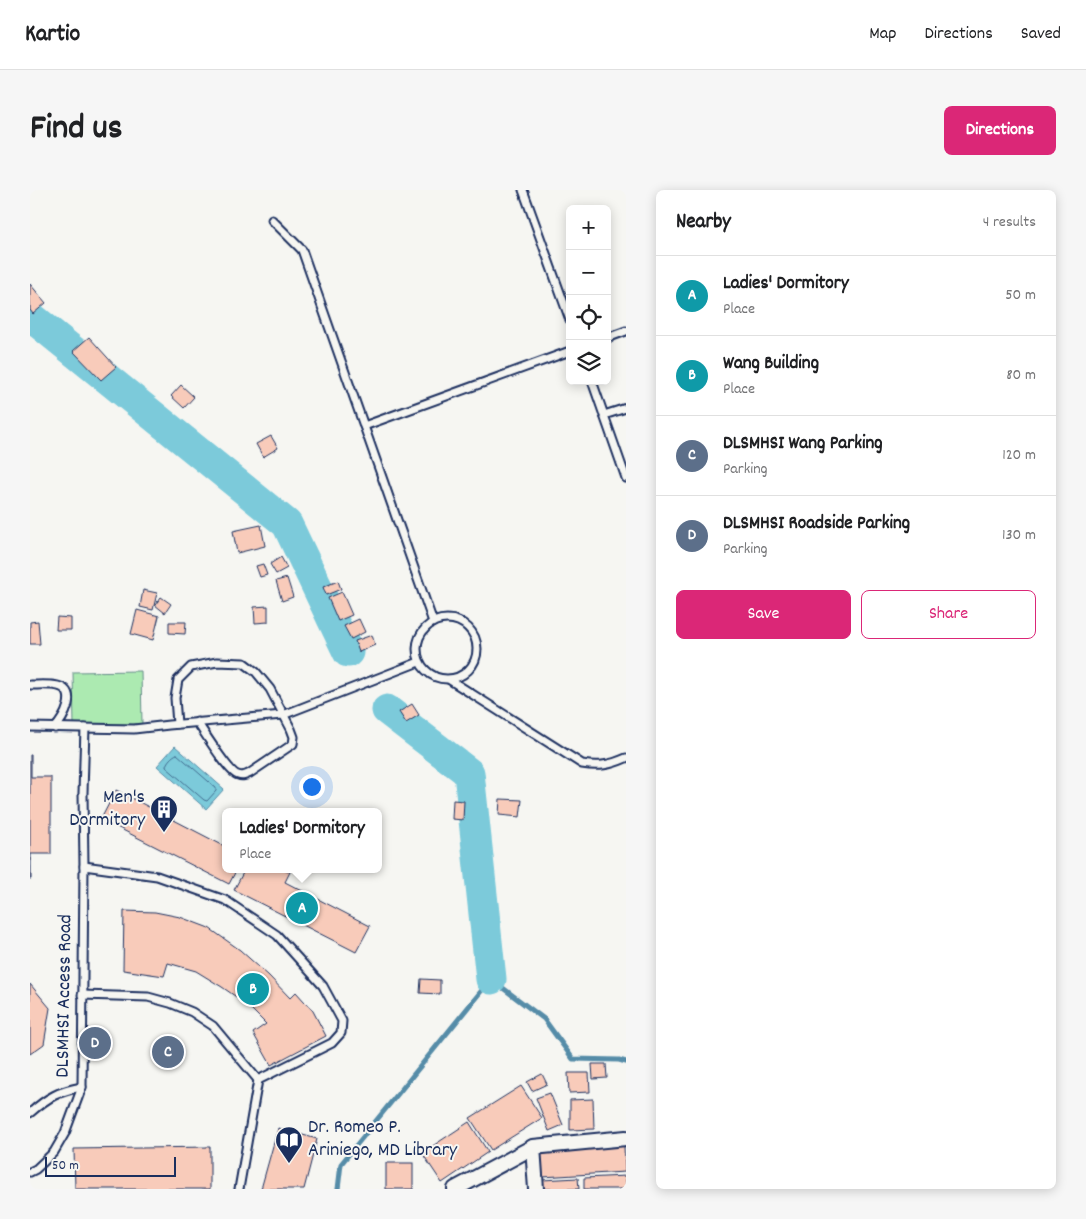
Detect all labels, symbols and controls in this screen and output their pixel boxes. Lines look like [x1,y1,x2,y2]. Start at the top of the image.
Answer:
text: Kartio [25,18,80,52]
text: Map [869,22,896,47]
text: Directions [924,22,993,47]
text: Saved [1021,22,1061,47]
text: Find us [30,105,122,155]
button: Directions [944,106,1056,155]
map controls [566,205,611,385]
button: + [566,205,611,250]
text: Nearby [676,208,731,238]
text: 4 results [983,211,1036,234]
button: − [566,250,611,295]
text: Ladies' Dormitory [723,271,849,298]
text: A [688,284,696,307]
text: 50 m [1005,284,1036,307]
button: locate [566,295,611,340]
text: Place [723,298,755,321]
button: layers [566,340,611,385]
text: Wang Building [723,351,819,378]
text: B [688,364,696,387]
text: 80 m [1006,364,1036,387]
text: Place [723,378,755,401]
text: DLSMHSI Wang Parking [723,431,883,458]
text: C [688,444,696,467]
text: 120 m [1002,444,1036,467]
text: Parking [723,458,768,481]
text: DLSMHSI Roadside Parking [723,511,910,538]
text: D [688,524,696,547]
text: 130 m [1002,524,1036,547]
text: Parking [723,538,768,561]
button: Save [676,590,851,639]
button: Share [861,590,1036,639]
your location [299,774,325,800]
place label: Men's Dormitory [69,784,146,835]
building icon: Men's Dormitory [149,794,179,833]
popup [222,808,382,873]
text: Ladies' Dormitory [239,816,365,843]
text: Place [239,843,271,866]
pin: A [286,889,318,927]
street label: DLSMHSI Access Road [50,914,80,1078]
pin: B [237,970,269,1008]
pin: D [79,1024,111,1062]
pin: C [152,1033,184,1071]
place label: Dr. Romeo P. Ariniego, MD Library [308,1114,458,1165]
library icon: Dr. Romeo P. Ariniego, MD Library [274,1125,304,1164]
scale bar [45,1154,176,1177]
text: 50 m [52,1156,79,1176]

